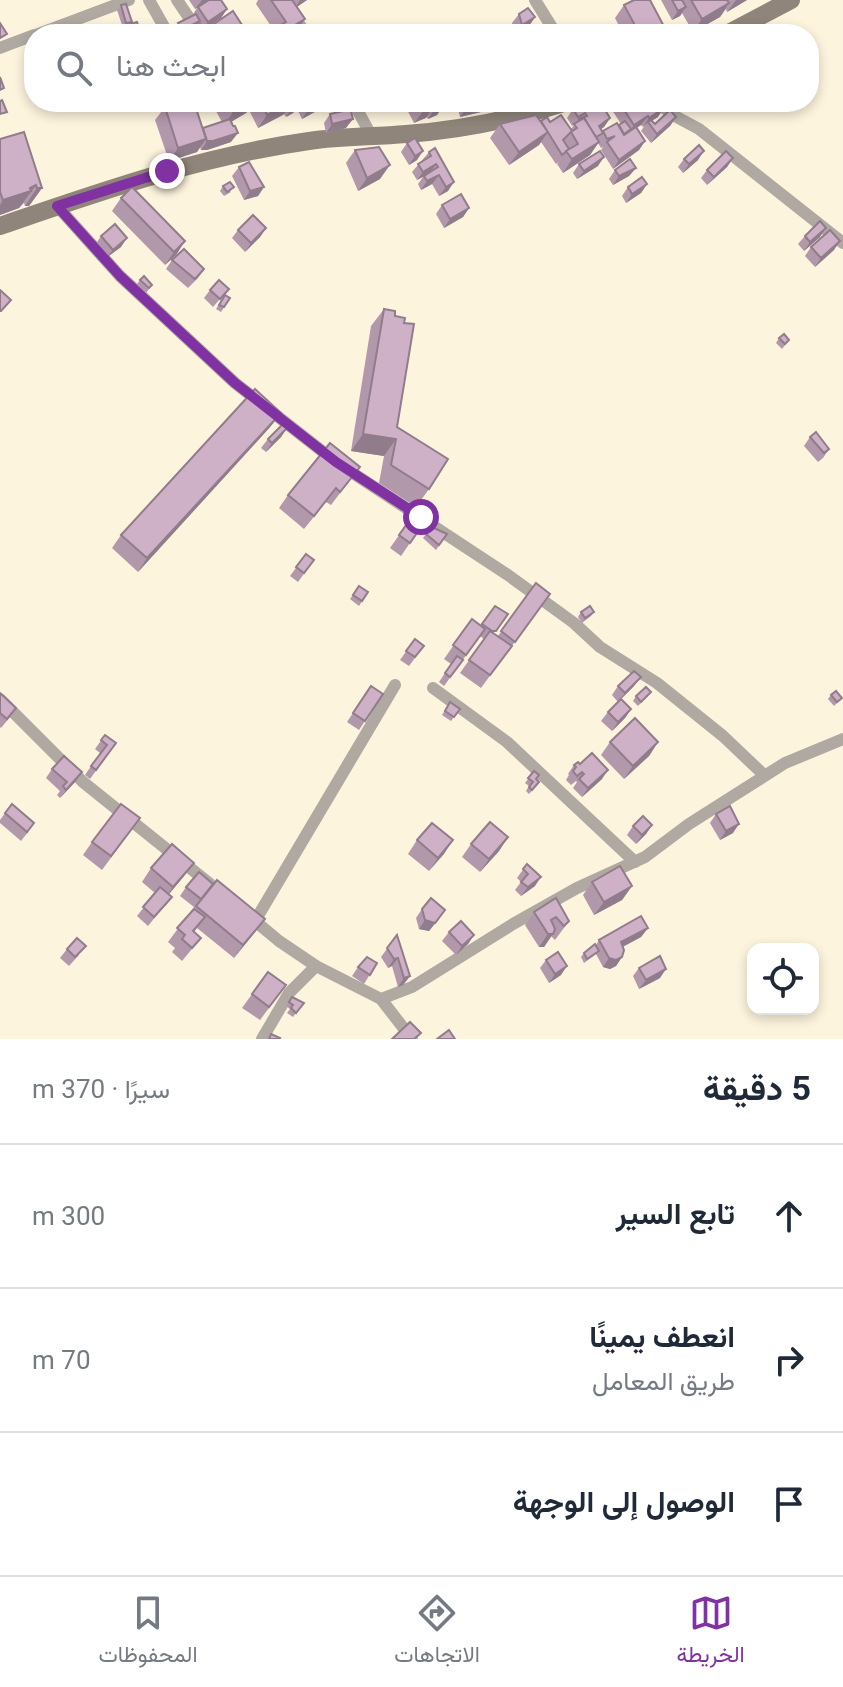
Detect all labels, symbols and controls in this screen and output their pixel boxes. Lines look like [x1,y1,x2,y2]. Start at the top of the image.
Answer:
search box [24,24,819,112]
icon: search [52,46,96,90]
text: ابحث هنا [116,48,226,83]
route end [149,153,185,189]
route start [403,499,439,535]
map controls [747,943,819,1015]
button: locate [747,943,819,1015]
text: 5 دقيقة [703,1068,811,1108]
text: سيرًا · 370 m [32,1074,170,1104]
icon: ahead [767,1194,811,1238]
text: تابع السير [616,1196,735,1231]
text: 300 m [32,1201,105,1231]
text: انعطف يمينًا [589,1319,735,1354]
icon: right [767,1338,811,1382]
text: 70 m [32,1345,91,1375]
text: طريق المعامل [592,1366,735,1396]
icon: arrive [767,1482,811,1526]
text: الوصول إلى الوجهة [513,1484,735,1519]
tab: المحفوظات [98,1591,198,1674]
tab: الاتجاهات [394,1591,480,1674]
tab: الخريطة [677,1591,745,1674]

